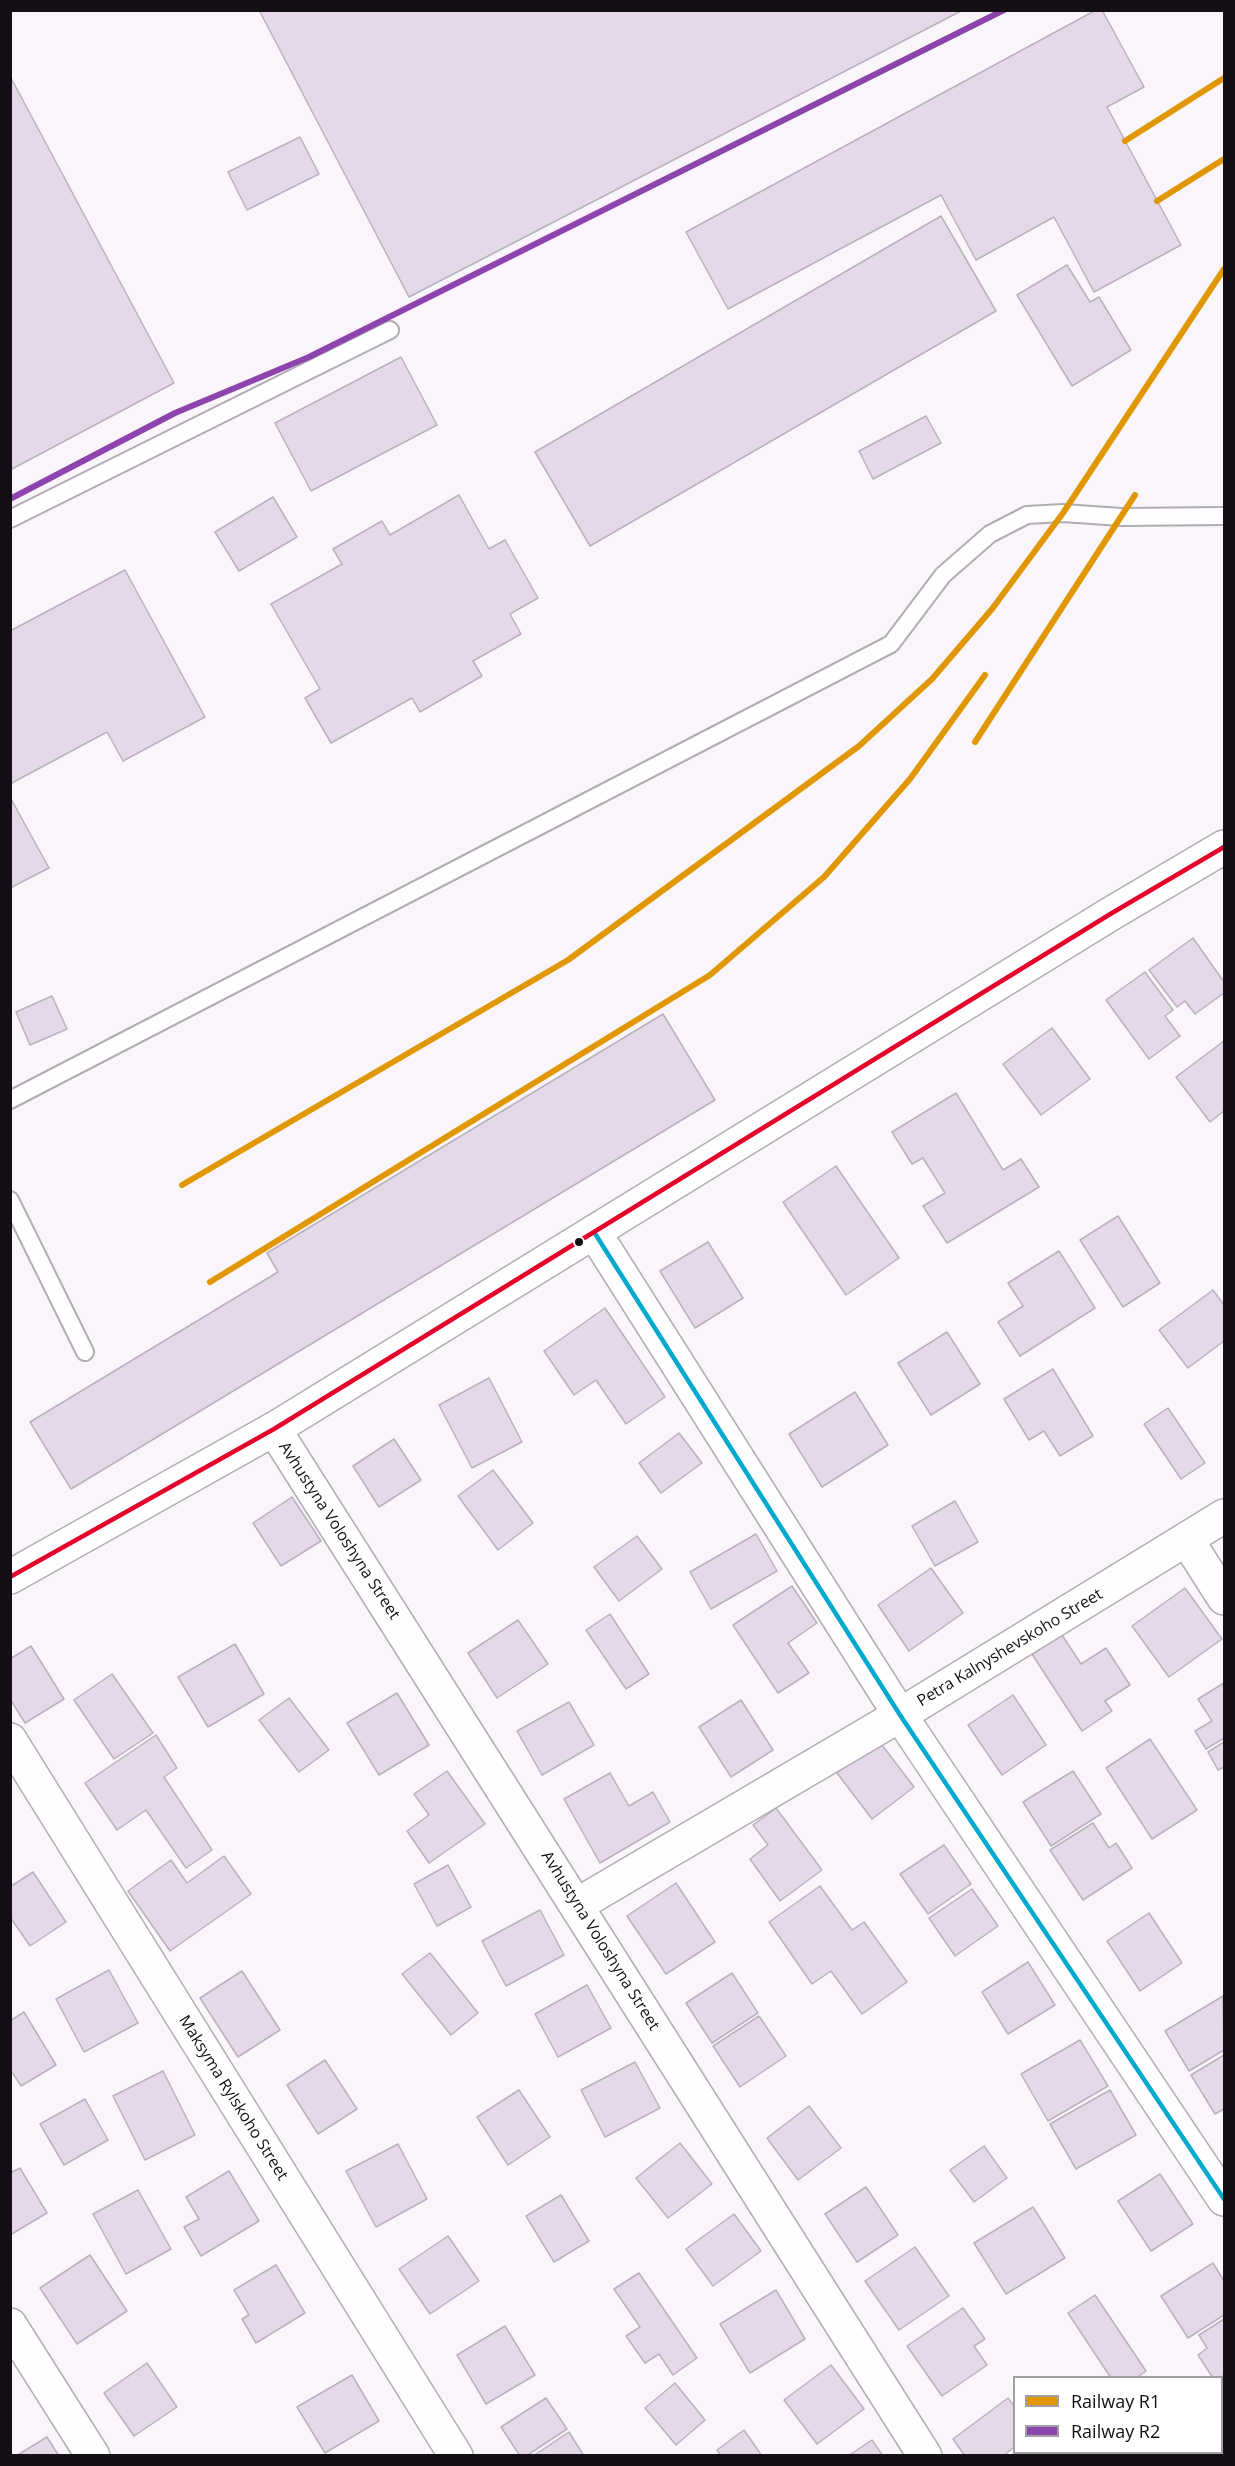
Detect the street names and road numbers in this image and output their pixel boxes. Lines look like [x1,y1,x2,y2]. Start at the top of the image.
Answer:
street label: Avhustyna Voloshyna Street [274,1439,404,1623]
street label: Petra Kalnyshevskoho Street [914,1585,1106,1711]
street label: Avhustyna Voloshyna Street [537,1848,663,2034]
street label: Maksyma Rylskoho Street [174,2012,292,2184]

